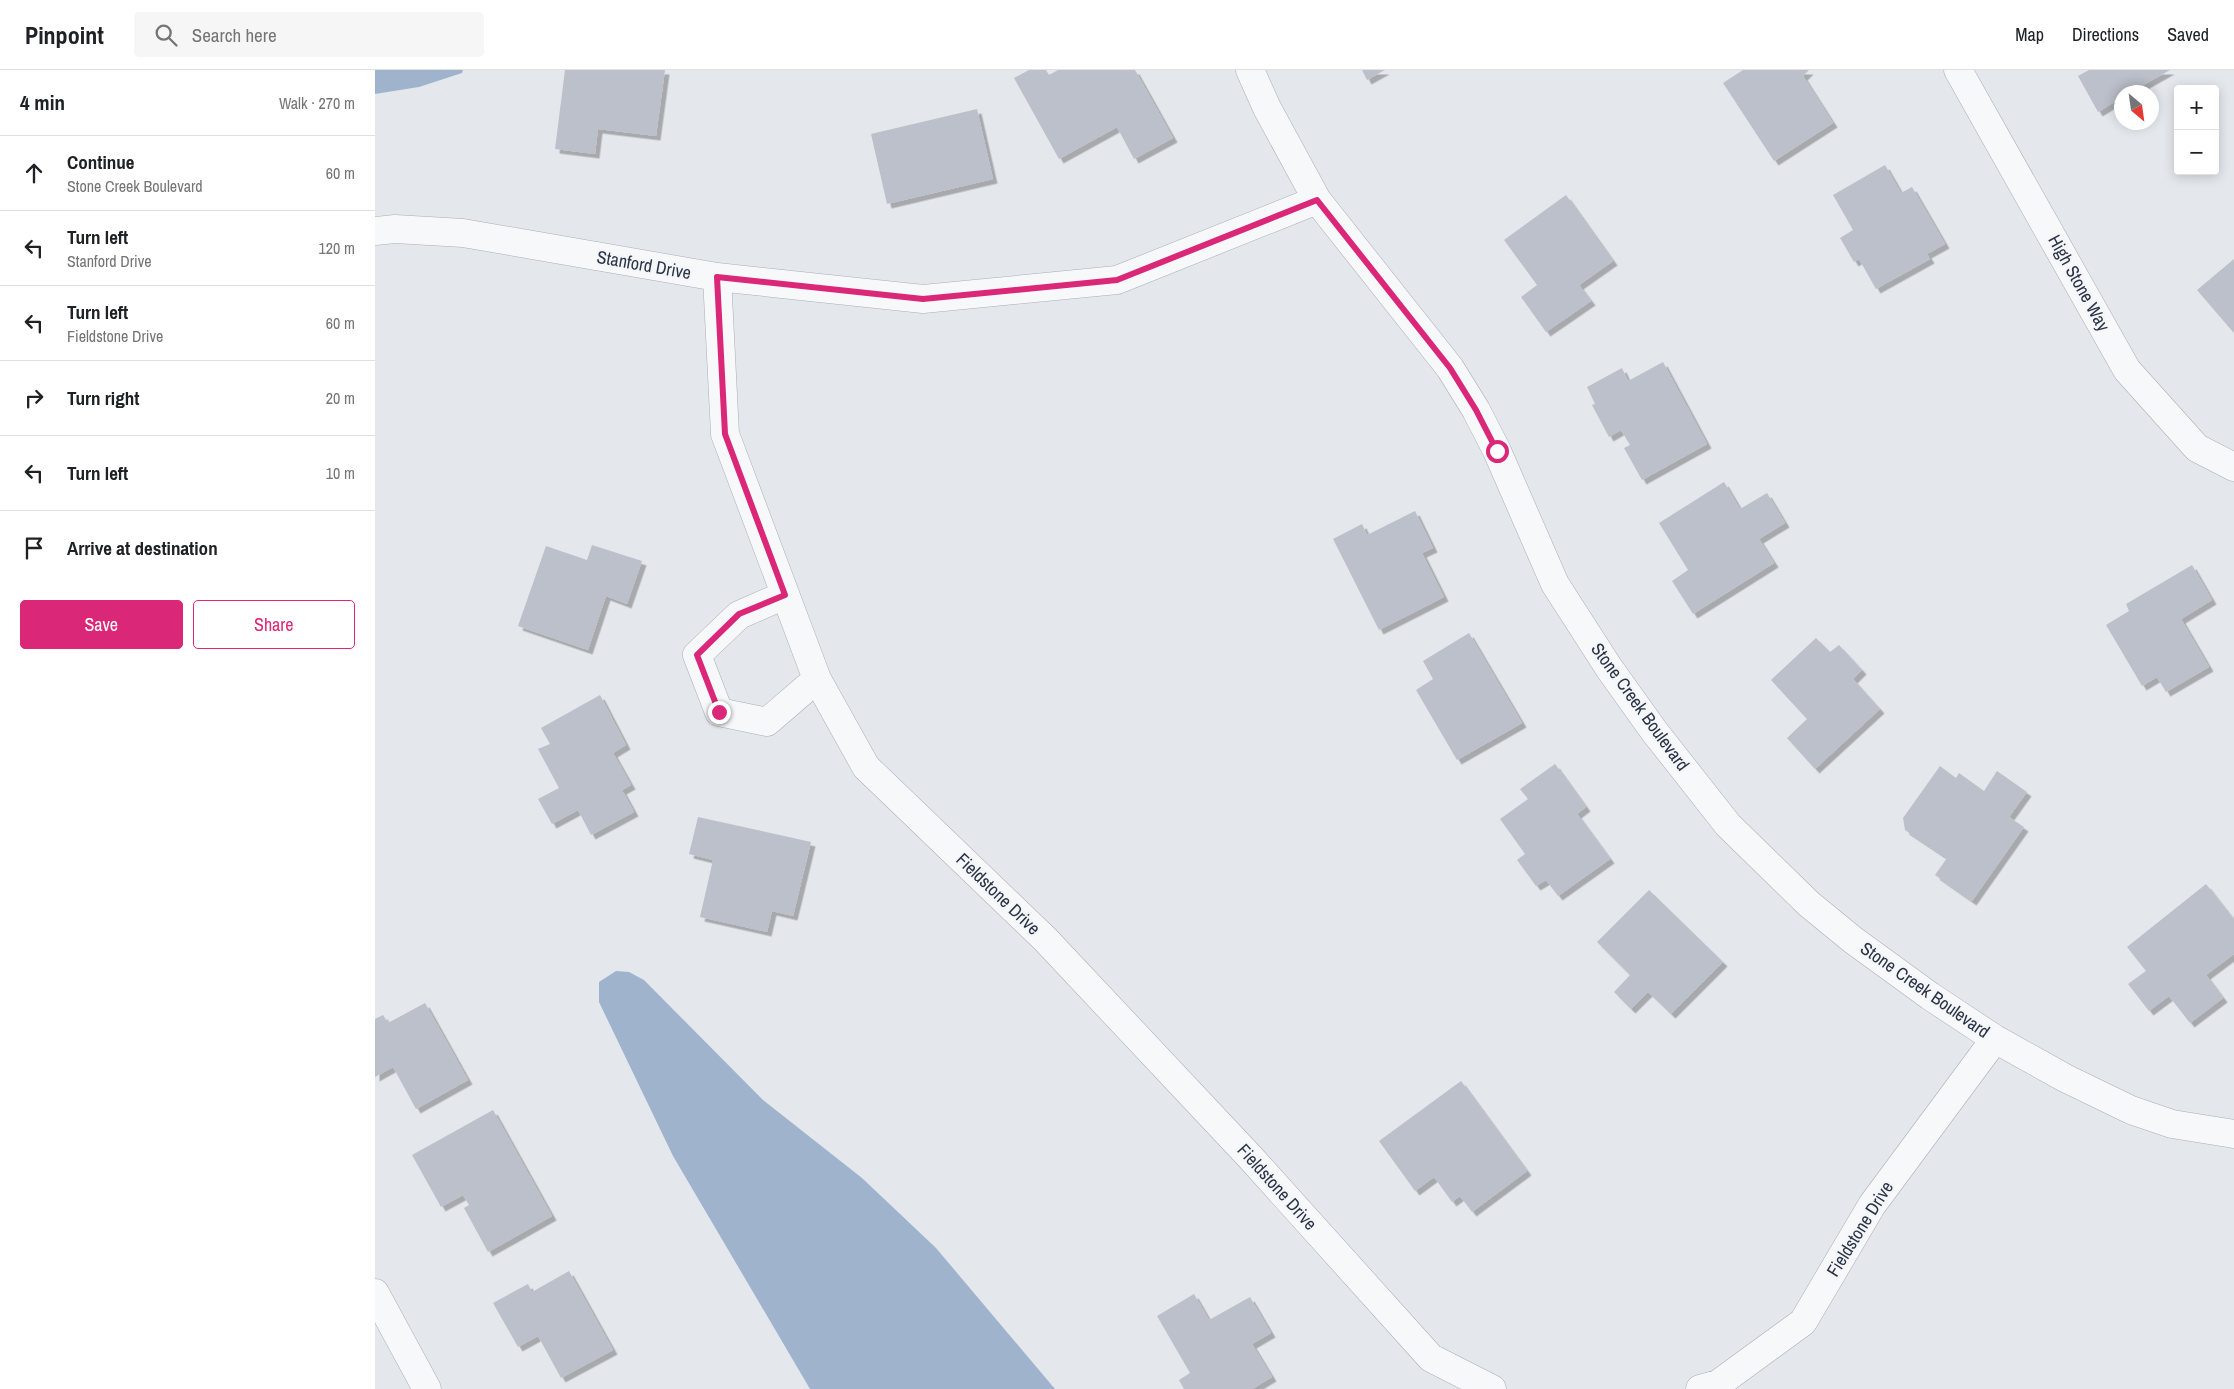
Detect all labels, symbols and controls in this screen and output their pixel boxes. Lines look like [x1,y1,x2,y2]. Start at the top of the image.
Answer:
search box [134,12,484,57]
text: Pinpoint [25,19,104,51]
icon: search [152,21,180,49]
text: Search here [192,22,277,48]
text: Map [2015,22,2044,47]
text: Directions [2072,22,2139,47]
text: Saved [2167,22,2209,47]
north arrow [2114,85,2159,130]
map controls [2174,85,2219,175]
button: + [2174,85,2219,130]
text: 4 min [20,88,65,117]
text: Walk · 270 m [279,92,355,114]
button: − [2174,130,2219,175]
text: Continue [67,149,135,175]
icon: ahead [20,159,48,187]
text: 60 m [326,162,355,184]
text: Stone Creek Boulevard [67,175,203,197]
text: Turn left [67,224,128,250]
street label: High Stone Way [2043,230,2117,336]
icon: left [20,234,48,262]
text: 120 m [319,237,355,259]
street label: Stanford Drive [595,244,693,285]
text: Stanford Drive [67,250,152,272]
text: Turn left [67,299,128,325]
icon: left [20,309,48,337]
text: 60 m [326,312,355,334]
text: Fieldstone Drive [67,325,163,347]
icon: right [20,384,48,412]
text: Turn right [67,385,139,411]
text: 20 m [326,387,355,409]
route start [1486,440,1509,463]
icon: left [20,459,48,487]
text: Turn left [67,460,128,486]
text: 10 m [326,462,355,484]
icon: arrive [20,534,48,562]
text: Arrive at destination [67,535,218,561]
button: Save [20,600,183,649]
button: Share [193,600,355,649]
street label: Stone Creek Boulevard [1585,638,1695,776]
route end [708,701,731,724]
street label: Fieldstone Drive [951,847,1046,940]
street label: Stone Creek Boulevard [1856,936,1995,1044]
street label: Fieldstone Drive [1232,1138,1323,1235]
street label: Fieldstone Drive [1820,1176,1899,1281]

